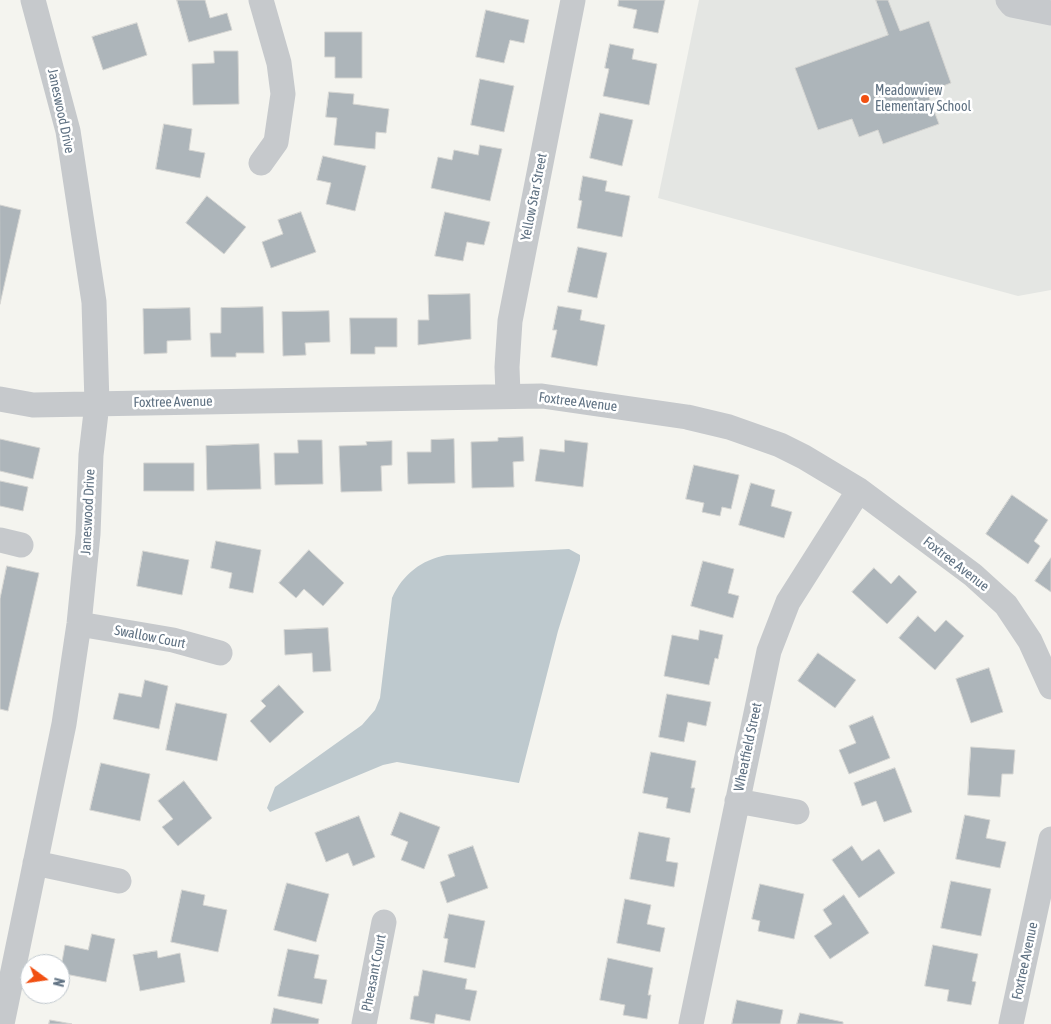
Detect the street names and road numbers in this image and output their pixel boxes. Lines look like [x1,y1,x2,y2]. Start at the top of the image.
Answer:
street label: Janeswood Drive [44,67,78,155]
street label: Yellow Star Street [517,152,551,242]
street label: Foxtree Avenue [538,389,618,415]
street label: Foxtree Avenue [133,393,213,411]
street label: Janeswood Drive [77,469,99,555]
street label: Foxtree Avenue [920,533,992,595]
street label: Swallow Court [113,622,187,652]
street label: Wheatfield Street [730,701,766,793]
street label: Foxtree Avenue [1009,921,1041,1001]
street label: Pheasant Court [358,933,390,1013]

